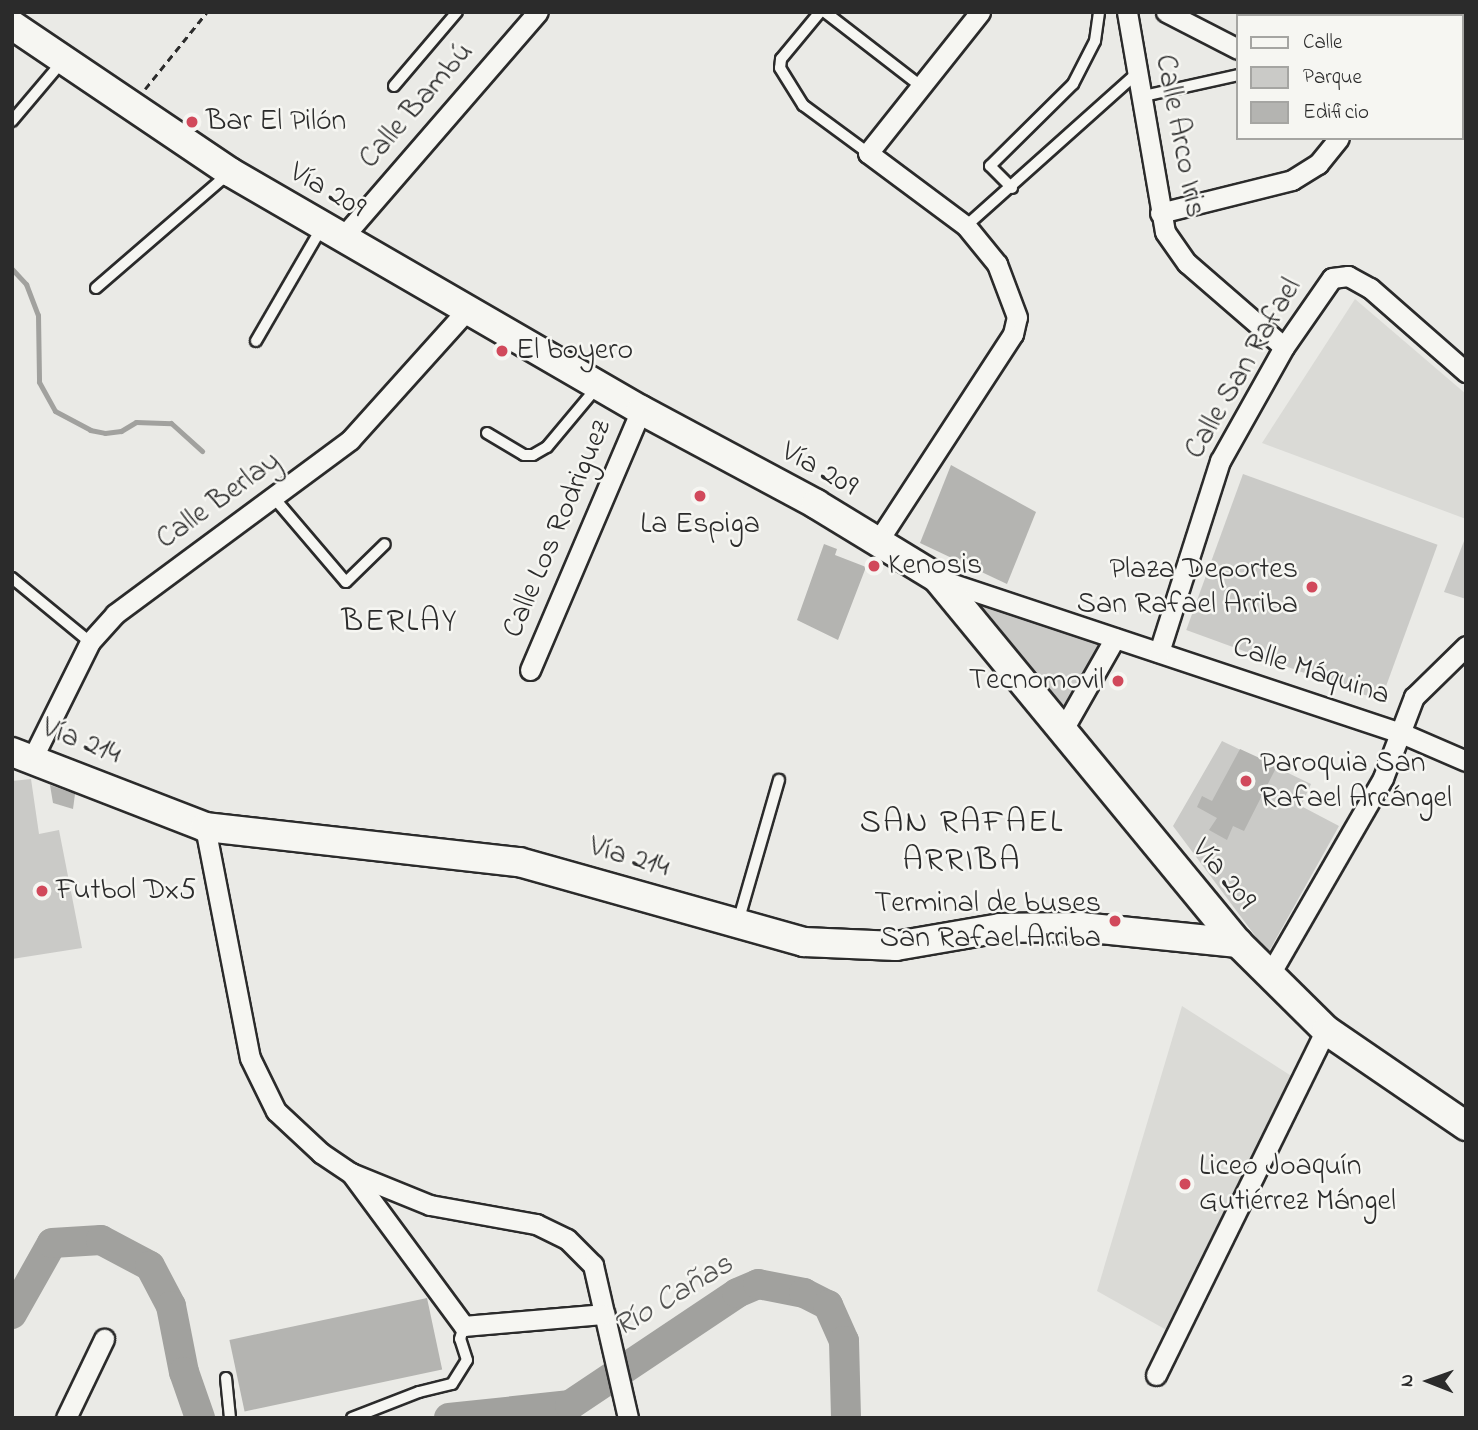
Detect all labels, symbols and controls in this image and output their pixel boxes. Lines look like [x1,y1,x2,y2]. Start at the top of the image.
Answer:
legend [1236,14,1464,140]
text: Calle [1303,28,1342,58]
street label: Calle Bambú [352,35,482,177]
street label: Calle Arco Iris [1146,52,1212,220]
text: Parque [1303,63,1362,93]
text: Edificio [1303,98,1369,128]
place label: Bar El Pilón [206,104,346,140]
marker: Bar El Pilón [184,114,200,130]
street label: Vía 209 [283,155,371,227]
street label: Calle San Rafael [1178,272,1310,466]
place label: El boyero [516,333,633,369]
marker: El boyero [494,343,510,359]
street label: Calle Los Rodriguez [496,415,620,643]
street label: Vía 209 [775,434,863,506]
street label: Calle Berlay [150,444,288,558]
marker: La Espiga [692,488,708,504]
place label: La Espiga [640,507,760,543]
place label: Kenosis [888,548,982,584]
place label: Plaza Deportes San Rafael Arriba [1077,552,1298,622]
marker: Kenosis [866,558,882,574]
marker: Plaza Deportes San Rafael Arriba [1304,579,1320,595]
district label: BERLAY [342,604,458,642]
street label: Calle Máquina [1228,630,1394,714]
place label: Tecnomovil [969,663,1104,699]
marker: Tecnomovil [1110,673,1126,689]
street label: Vía 214 [37,711,125,773]
place label: Paroquia San Rafael Arcángel [1260,746,1452,816]
marker: Paroquia San Rafael Arcángel [1238,773,1254,789]
district label: SAN RAFAEL ARRIBA [861,804,1063,882]
street label: Vía 214 [585,829,673,887]
street label: Vía 209 [1183,832,1263,918]
place label: Futbol Dx5 [56,873,196,909]
marker: Futbol Dx5 [34,883,50,899]
place label: Terminal de buses San Rafael Arriba [874,886,1101,956]
marker: Terminal de buses San Rafael Arriba [1107,913,1123,929]
place label: Liceo Joaquín Gutiérrez Mángel [1199,1149,1396,1220]
marker: Liceo Joaquín Gutiérrez Mángel [1177,1176,1193,1192]
water label: Río Cañas [607,1246,741,1348]
north arrow [1394,1346,1464,1416]
text: N [1394,1374,1421,1387]

